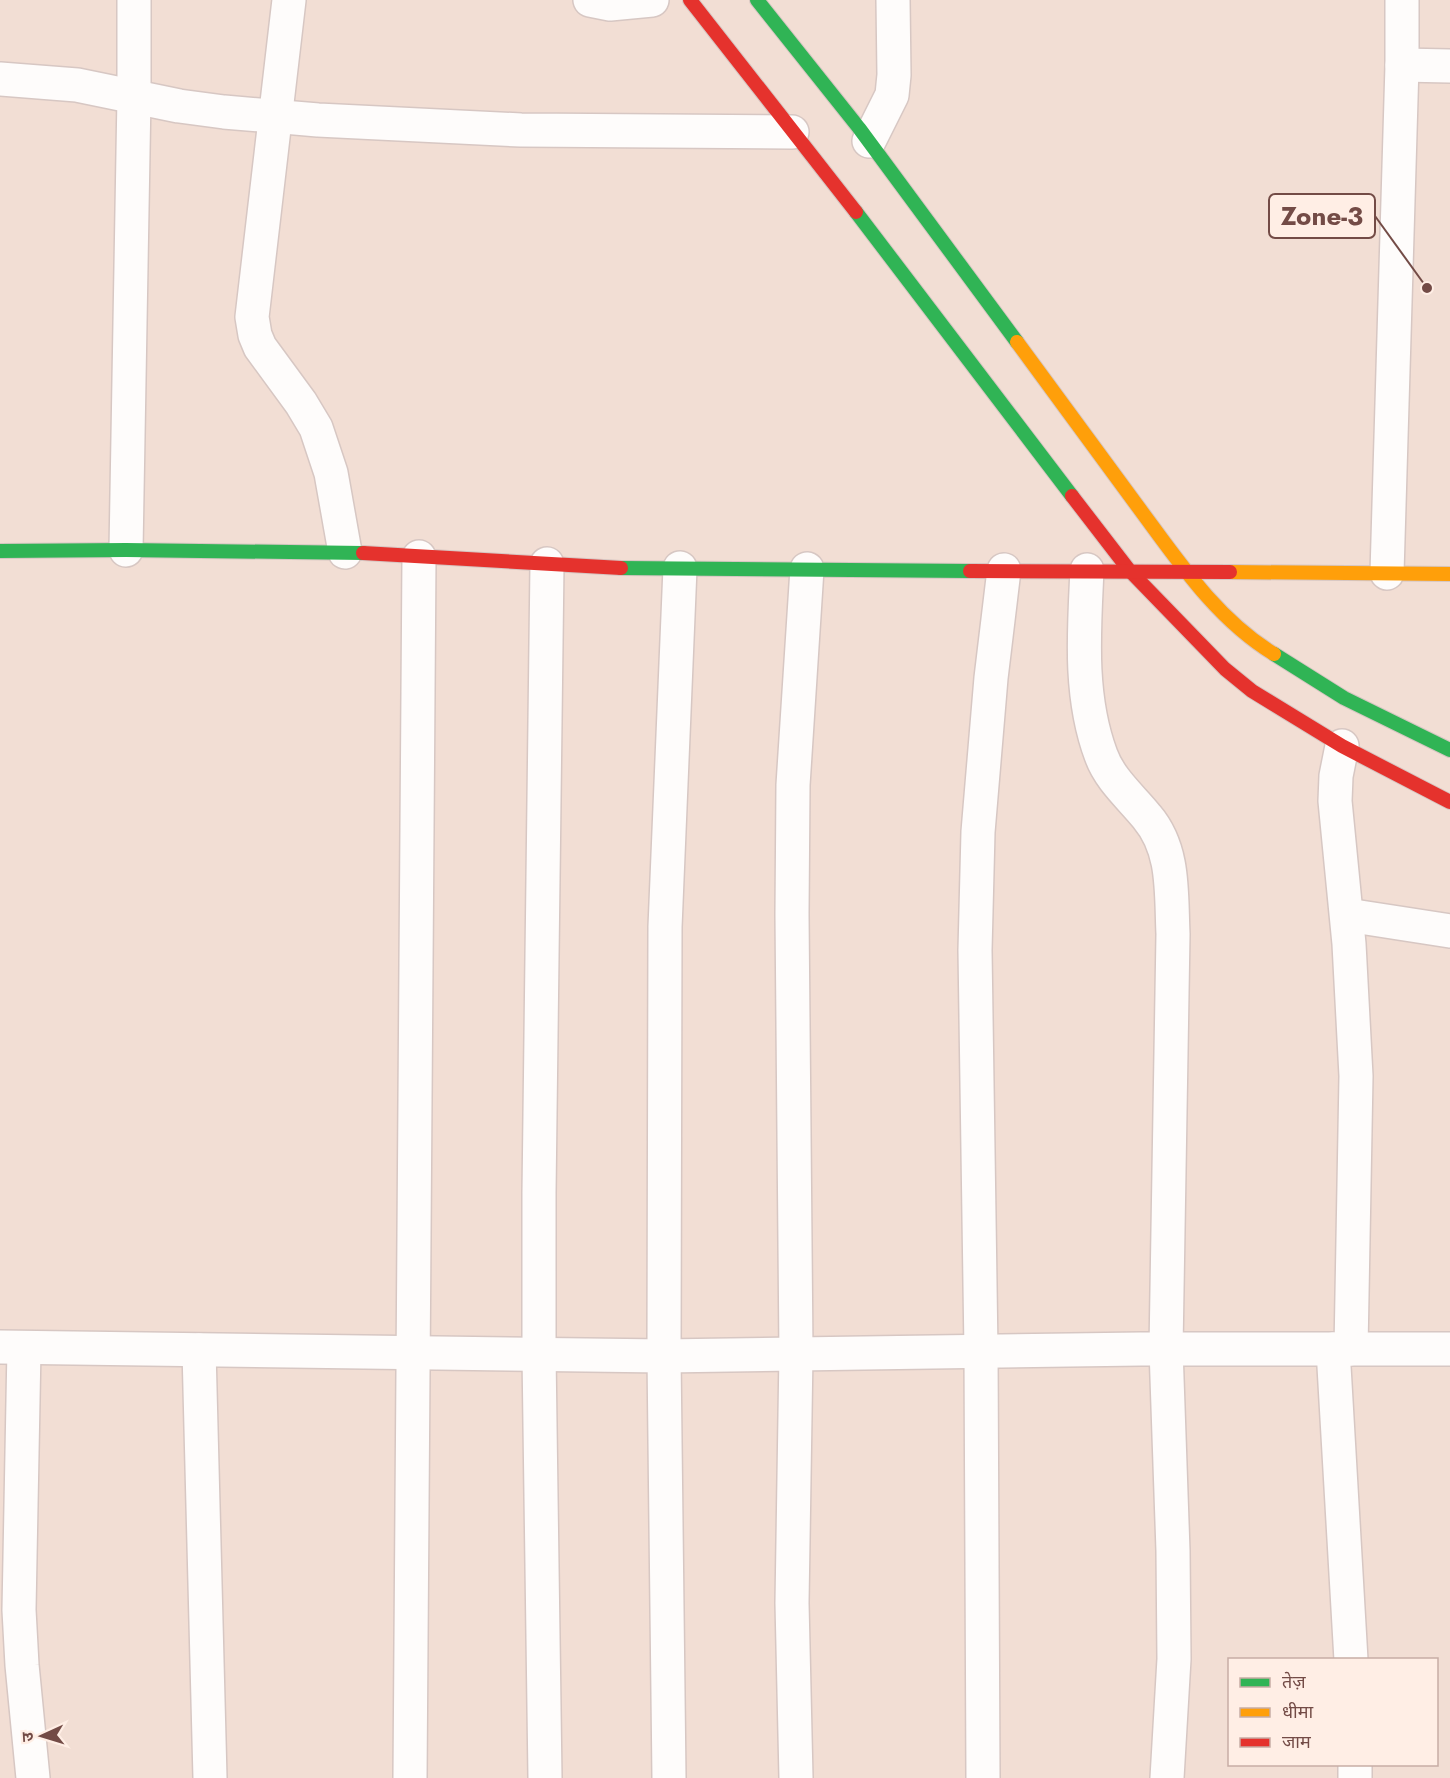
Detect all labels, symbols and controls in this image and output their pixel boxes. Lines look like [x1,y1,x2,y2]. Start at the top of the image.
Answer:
callout: Zone-3 [1269,194,1375,238]
text: Zone-3 [1281,197,1363,235]
legend [1228,1658,1438,1766]
text: तेज़ [1282,1669,1306,1695]
text: धीमा [1282,1699,1313,1725]
north arrow [12,1706,72,1766]
text: जाम [1282,1729,1312,1755]
text: उ [16,1731,39,1742]

